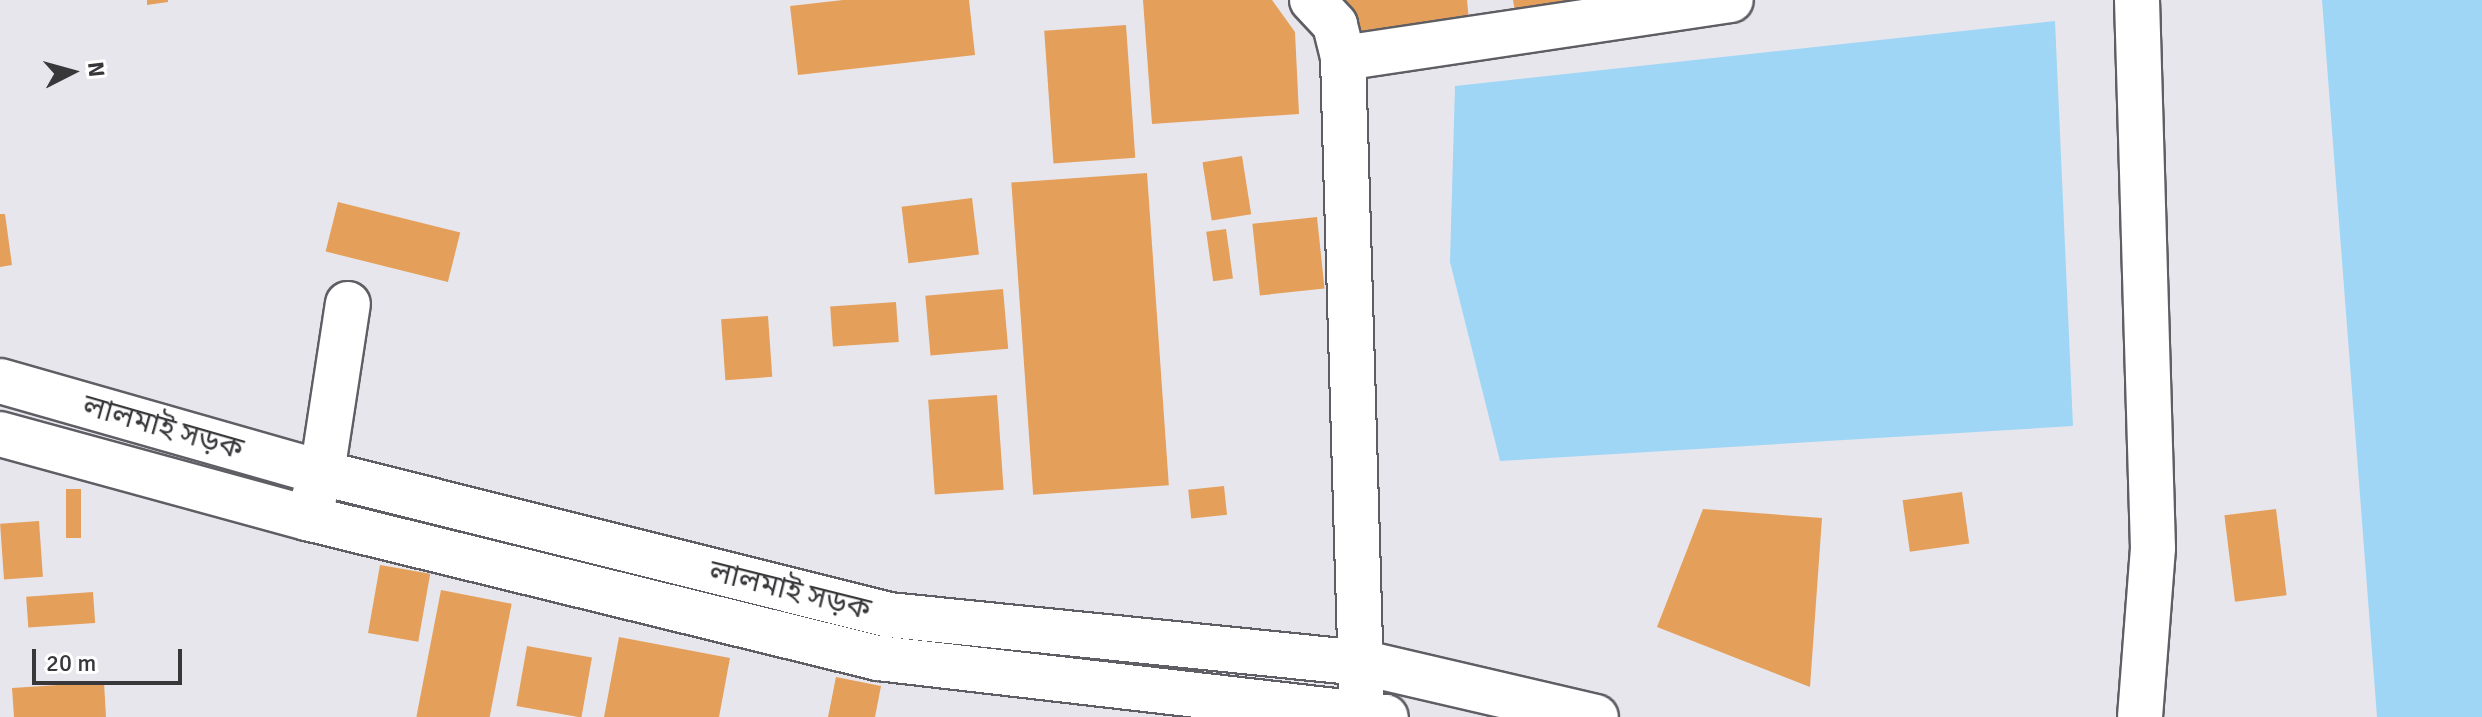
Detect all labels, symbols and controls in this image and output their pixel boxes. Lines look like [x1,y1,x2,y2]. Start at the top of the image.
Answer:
north arrow [32,32,112,112]
text: N [82,60,111,78]
street label: লালমাই সড়ক [79,388,247,468]
street label: লালমাই সড়ক [706,554,874,628]
scale bar [36,633,186,683]
text: 20 m [46,648,96,678]

